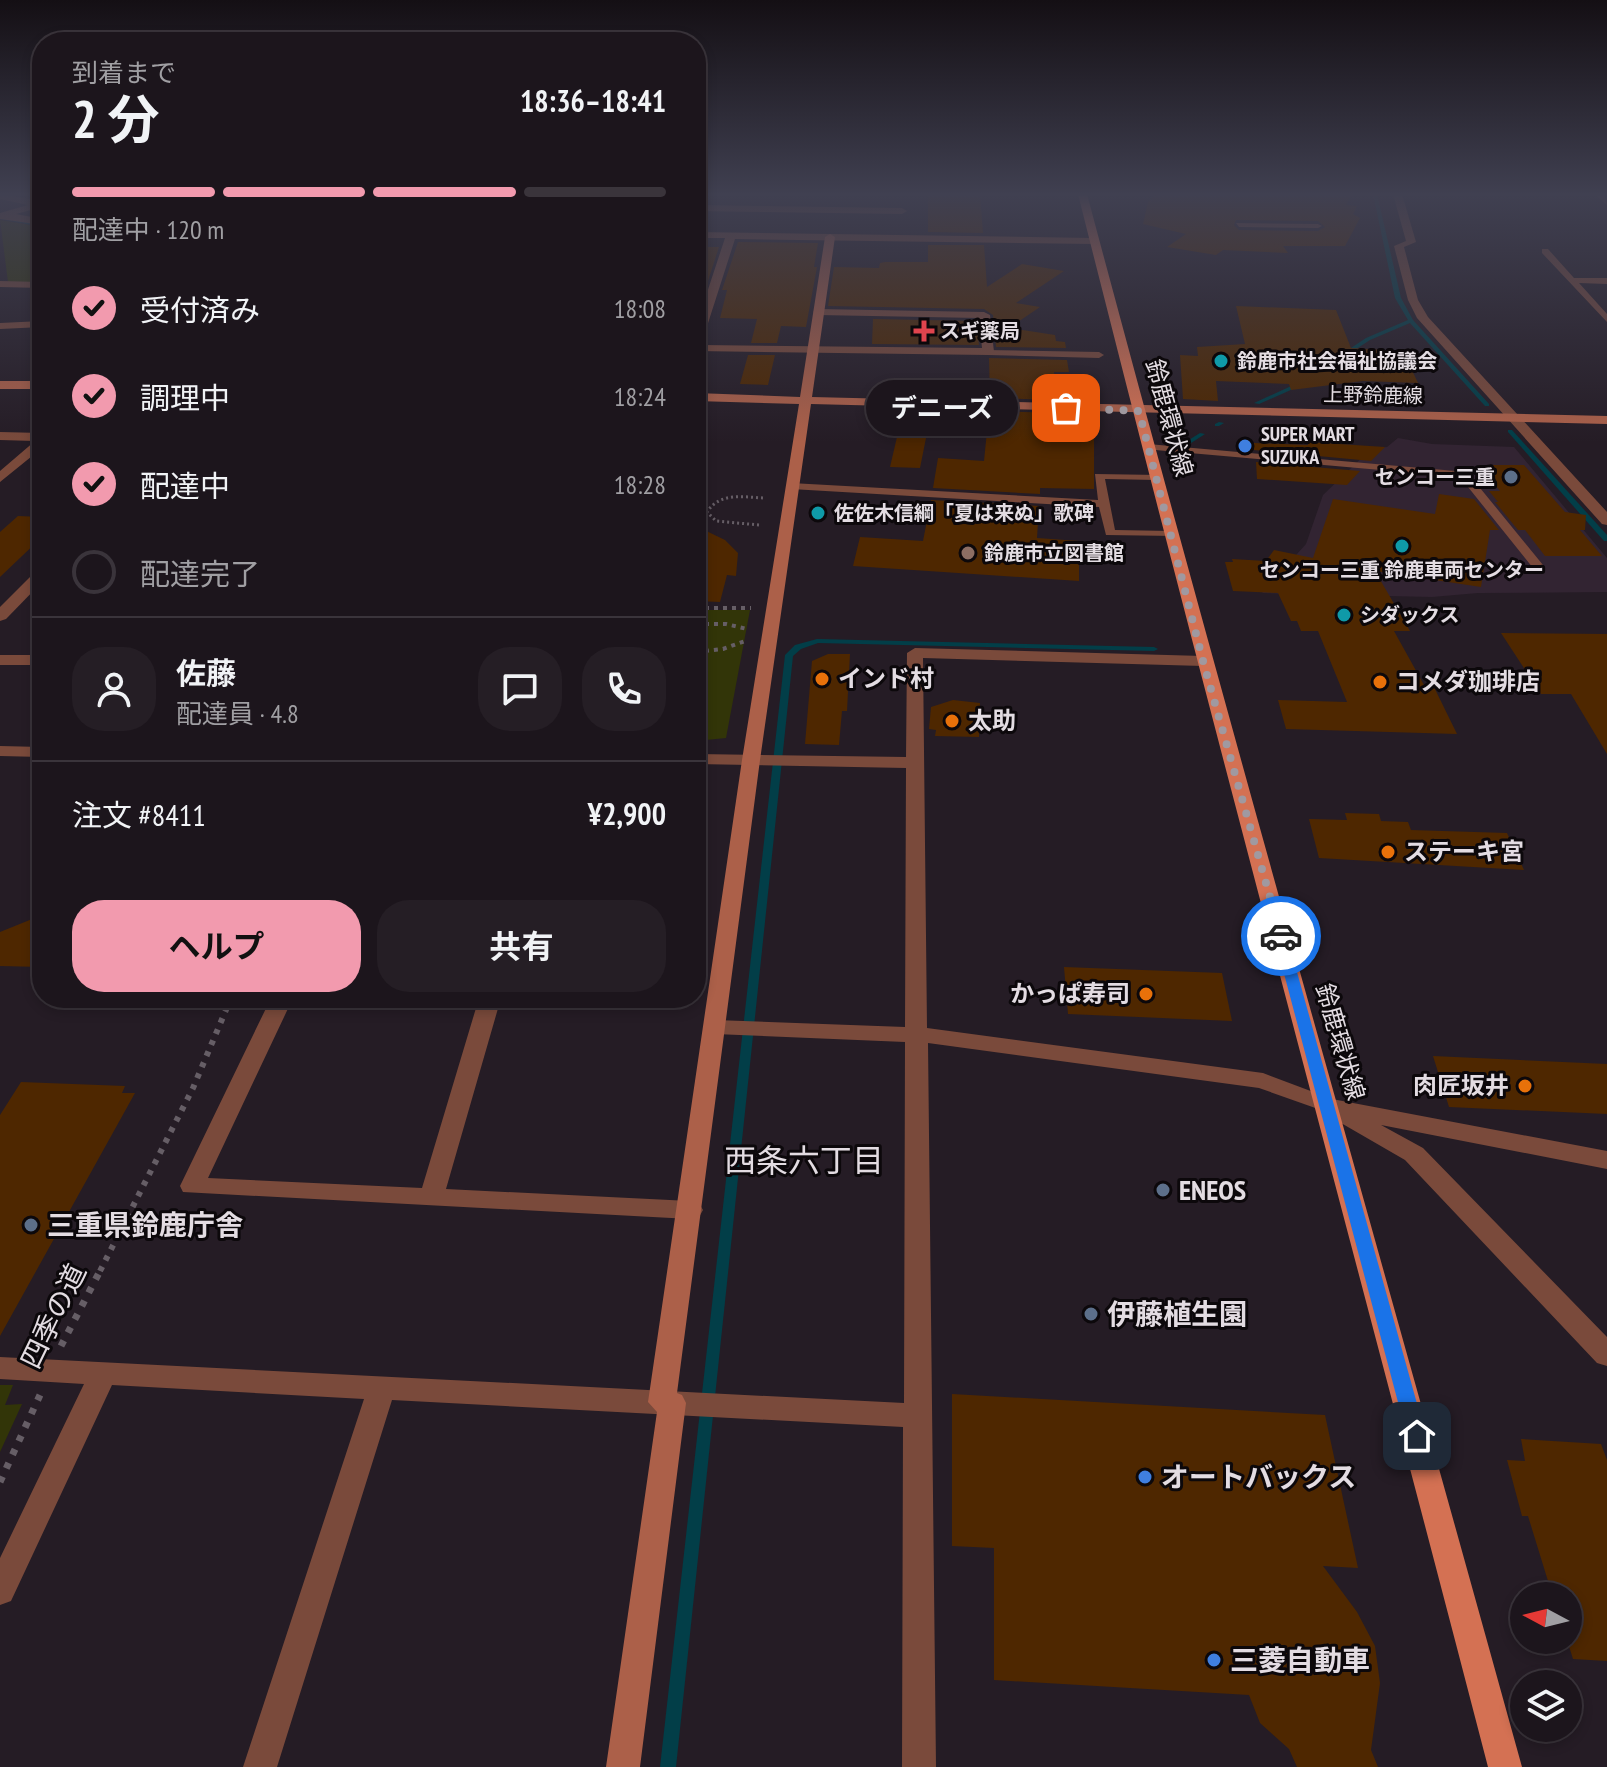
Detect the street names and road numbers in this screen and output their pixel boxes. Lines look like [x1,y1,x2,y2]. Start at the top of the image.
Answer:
street label: 鈴鹿環状線 [1139,356,1200,480]
street label: 上野鈴鹿線 [1323,381,1423,409]
street label: 鈴鹿環状線 [1309,980,1372,1104]
street label: 四季の道 [11,1257,94,1374]

